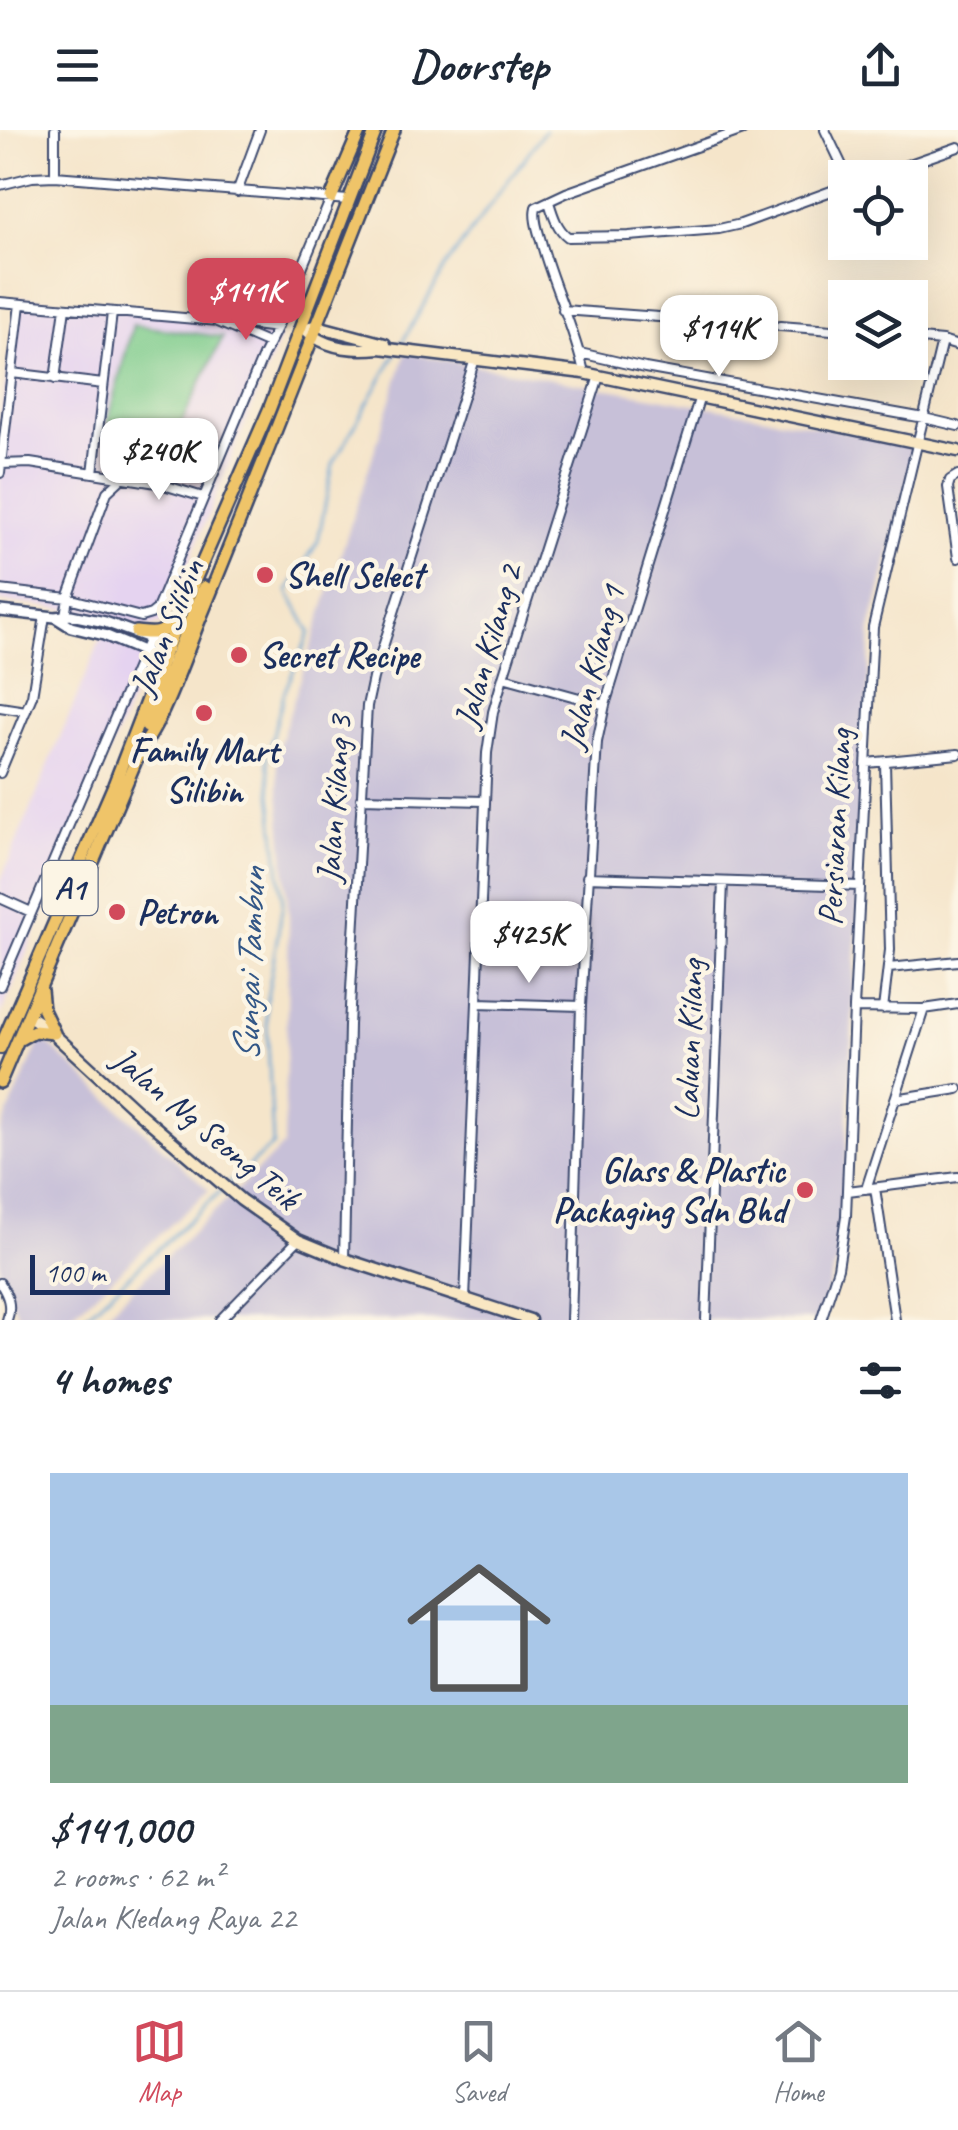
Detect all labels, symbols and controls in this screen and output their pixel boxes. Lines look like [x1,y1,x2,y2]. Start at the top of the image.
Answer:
text: Doorstep [410,37,548,94]
icon: menu [50,38,105,93]
icon: share [853,38,908,93]
map controls [828,160,928,380]
button: locate [828,160,928,260]
pin: $141K [176,258,316,343]
text: $141K [209,270,283,311]
button: layers [828,280,928,380]
pin: $114K [649,295,789,380]
text: $114K [682,307,756,348]
pin: $240K [89,418,229,503]
text: $240K [122,430,196,471]
street label: Jalan Silibin [119,552,215,704]
place label: Shell Select [285,553,429,598]
street label: Jalan Kilang 2 [443,556,534,735]
marker: Shell Select [254,564,276,586]
street label: Jalan Kilang 1 [548,578,636,756]
place label: Secret Recipe [259,633,422,678]
marker: Secret Recipe [228,644,250,666]
marker: Family Mart Silibin [193,702,215,724]
street label: Jalan Kilang 3 [306,712,362,886]
street label: Persiaran Kilang [807,726,863,926]
place label: Family Mart Silibin [130,728,283,813]
road number: A1 [42,861,98,915]
water label: Sungai Tambun [222,865,276,1062]
place label: Petron [137,890,219,935]
marker: Petron [106,901,128,923]
pin: $425K [459,901,599,986]
text: $425K [492,913,566,954]
street label: Laluan Kilang [664,957,714,1121]
street label: Jalan Ng Seong Teik [101,1035,311,1221]
place label: Glass & Plastic Packaging Sdn Bhd [553,1148,791,1233]
marker: Glass & Plastic Packaging Sdn Bhd [794,1179,816,1201]
scale bar [30,1250,170,1294]
text: 100 m [45,1255,105,1290]
icon: filters [853,1353,908,1408]
text: 4 homes [50,1354,169,1407]
icon: home [389,1538,569,1718]
text: $141,000 [50,1803,191,1856]
text: 2 rooms · 62 m² [50,1856,223,1897]
text: Jalan Kledang Raya 22 [50,1897,296,1938]
tab: Map [132,2014,187,2109]
tab: Saved [451,2014,506,2109]
tab: Home [771,2014,826,2109]

